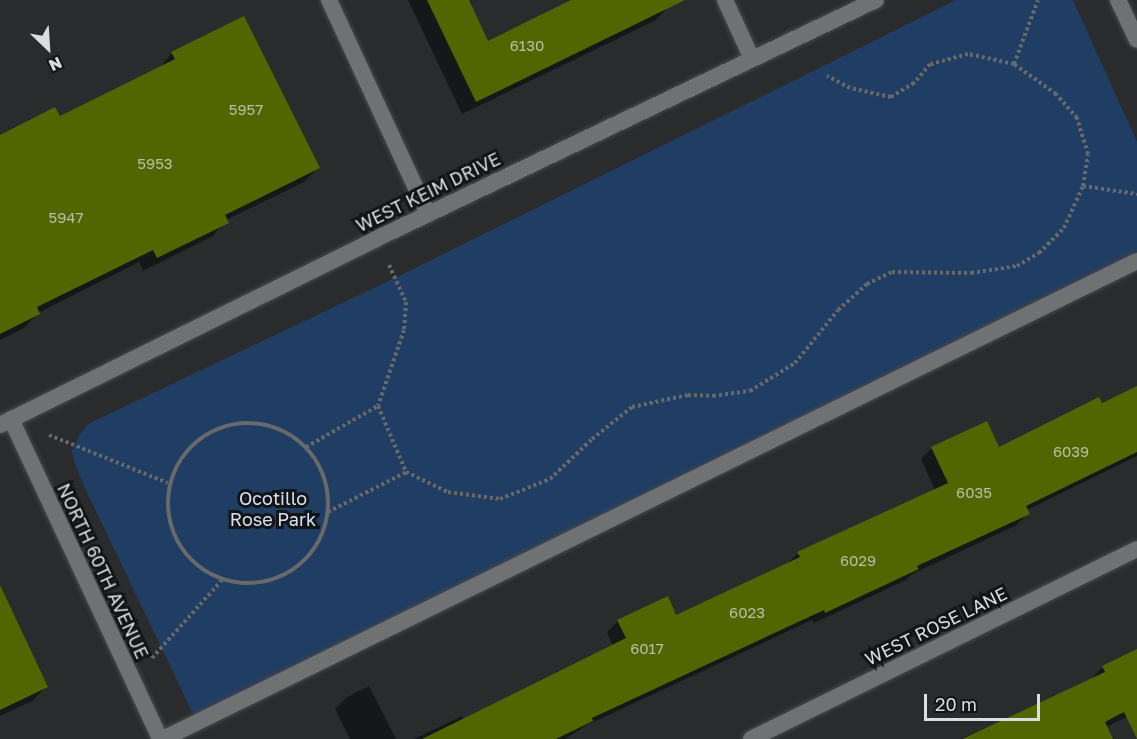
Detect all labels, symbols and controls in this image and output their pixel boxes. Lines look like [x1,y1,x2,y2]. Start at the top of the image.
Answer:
north arrow [18,18,78,78]
house number: 6130 [510,37,544,55]
text: N [46,53,65,76]
house number: 5957 [229,101,263,119]
street label: WEST KEIM DRIVE [352,148,504,236]
house number: 5953 [137,155,173,173]
house number: 5947 [49,209,83,227]
house number: 6039 [1053,443,1089,461]
street label: NORTH 60TH AVENUE [53,480,153,662]
house number: 6035 [956,484,992,502]
park label: Ocotillo Rose Park [230,488,316,530]
house number: 6029 [840,552,876,570]
street label: WEST ROSE LANE [861,582,1011,670]
house number: 6023 [729,604,765,622]
house number: 6017 [630,640,664,658]
scale bar [927,682,1042,720]
text: 20 m [935,693,977,715]

